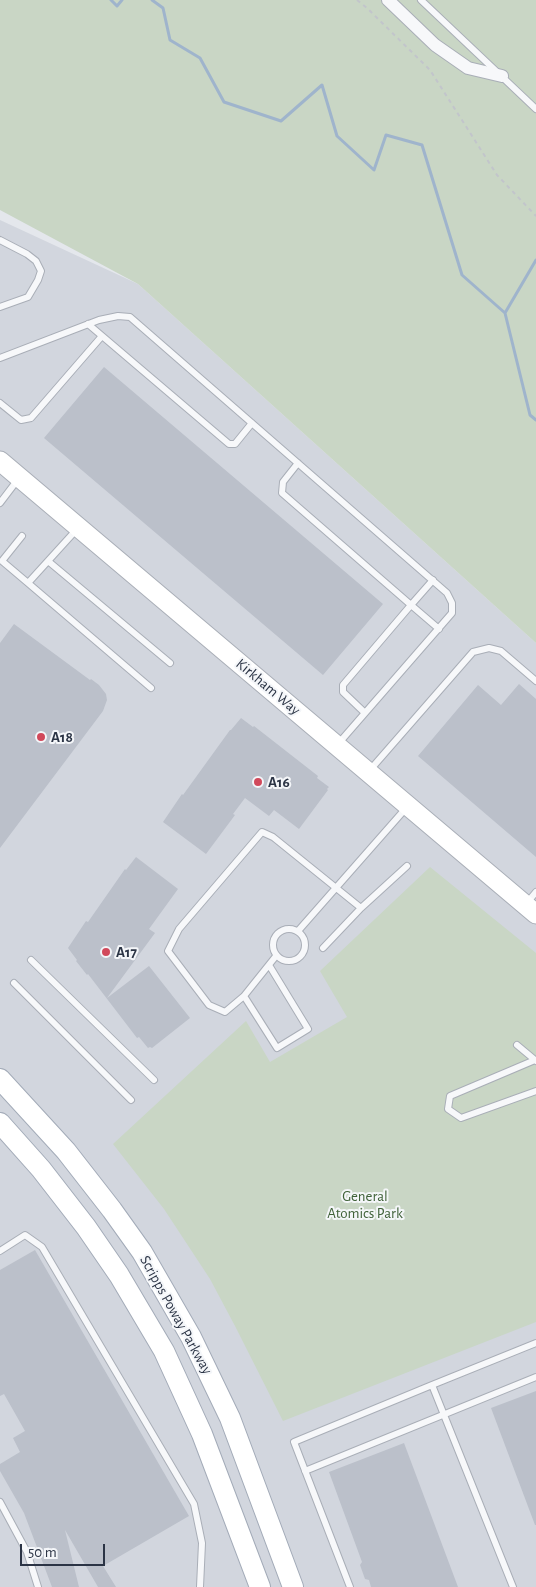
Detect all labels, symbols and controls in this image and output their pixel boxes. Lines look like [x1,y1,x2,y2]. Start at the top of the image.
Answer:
street label: Kirkham Way [232,655,304,719]
place label: A18 [51,728,73,746]
marker: A18 [35,731,47,743]
place label: A16 [268,773,290,791]
marker: A16 [252,776,264,788]
place label: A17 [116,943,137,961]
marker: A17 [100,946,112,958]
park label: General Atomics Park [327,1187,403,1222]
street label: Scripps Poway Parkway [136,1253,216,1377]
scale bar [22,1534,108,1566]
text: 50 m [28,1545,57,1560]

